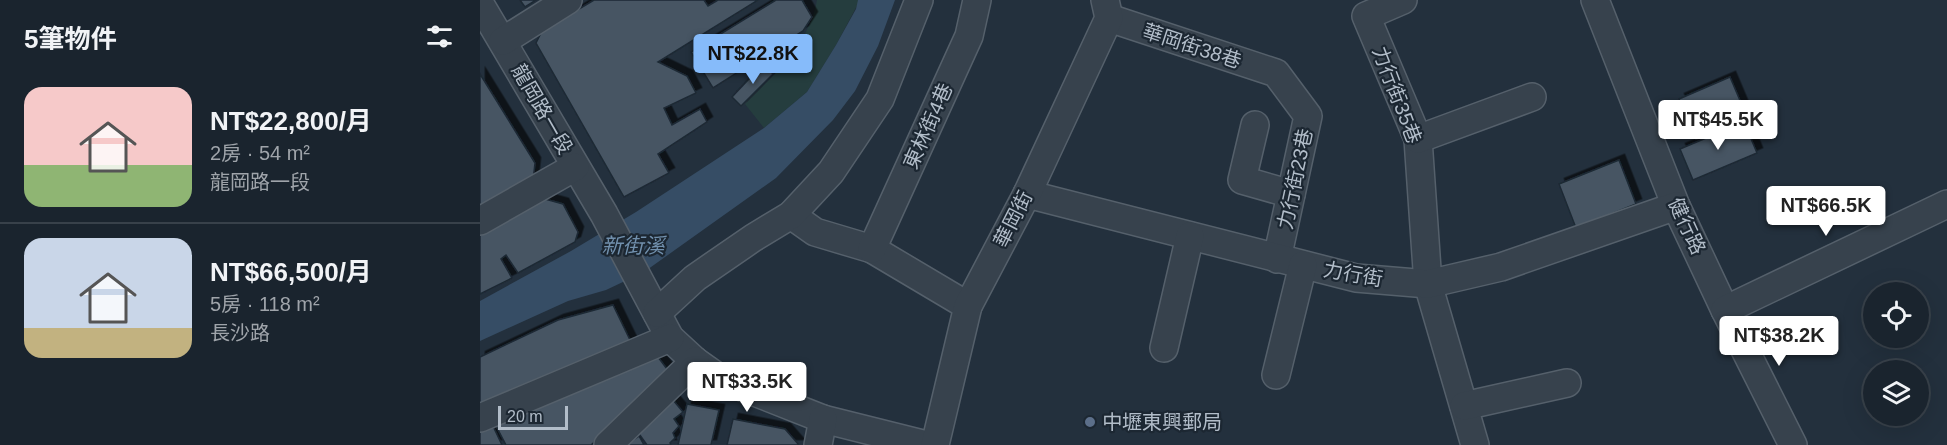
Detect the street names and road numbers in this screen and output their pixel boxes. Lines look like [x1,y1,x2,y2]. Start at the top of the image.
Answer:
street label: 華岡街38巷 [1140,20,1244,72]
street label: 力行街35巷 [1368,43,1426,147]
street label: 龍岡路一段 [507,60,577,158]
street label: 東林街4巷 [899,80,957,172]
street label: 力行街23巷 [1274,127,1316,231]
street label: 華岡街 [990,187,1036,251]
street label: 健行路 [1664,194,1710,258]
street label: 力行街 [1322,258,1384,290]

